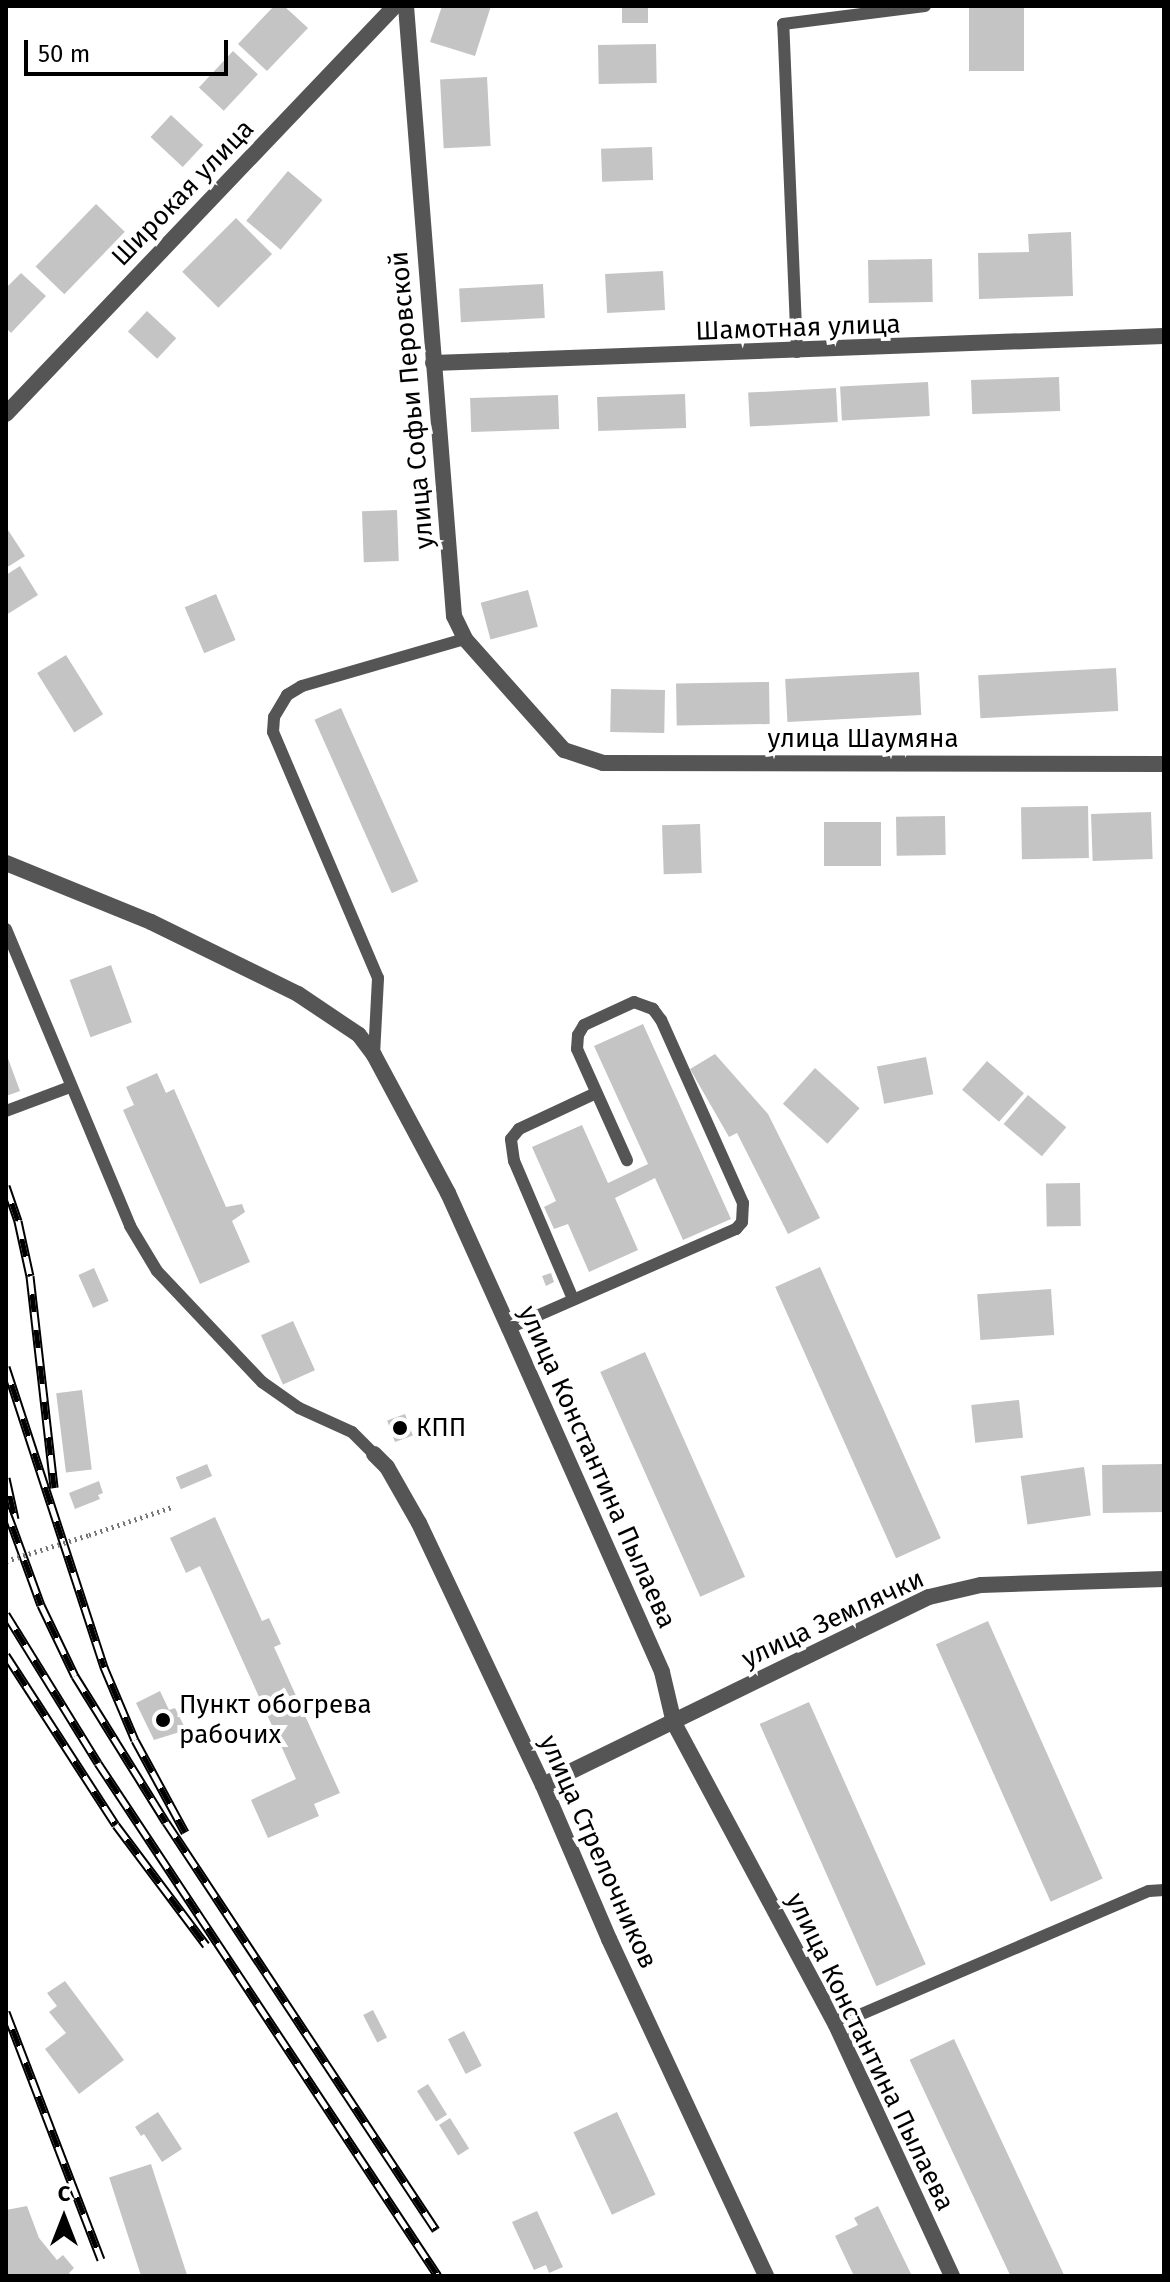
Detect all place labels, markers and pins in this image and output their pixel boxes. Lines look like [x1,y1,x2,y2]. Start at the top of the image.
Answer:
place label: КПП [416,1412,466,1444]
marker: КПП [391,1419,409,1437]
place label: Пункт обогрева рабочих [179,1689,372,1750]
marker: Пункт обогрева рабочих [154,1711,172,1729]

